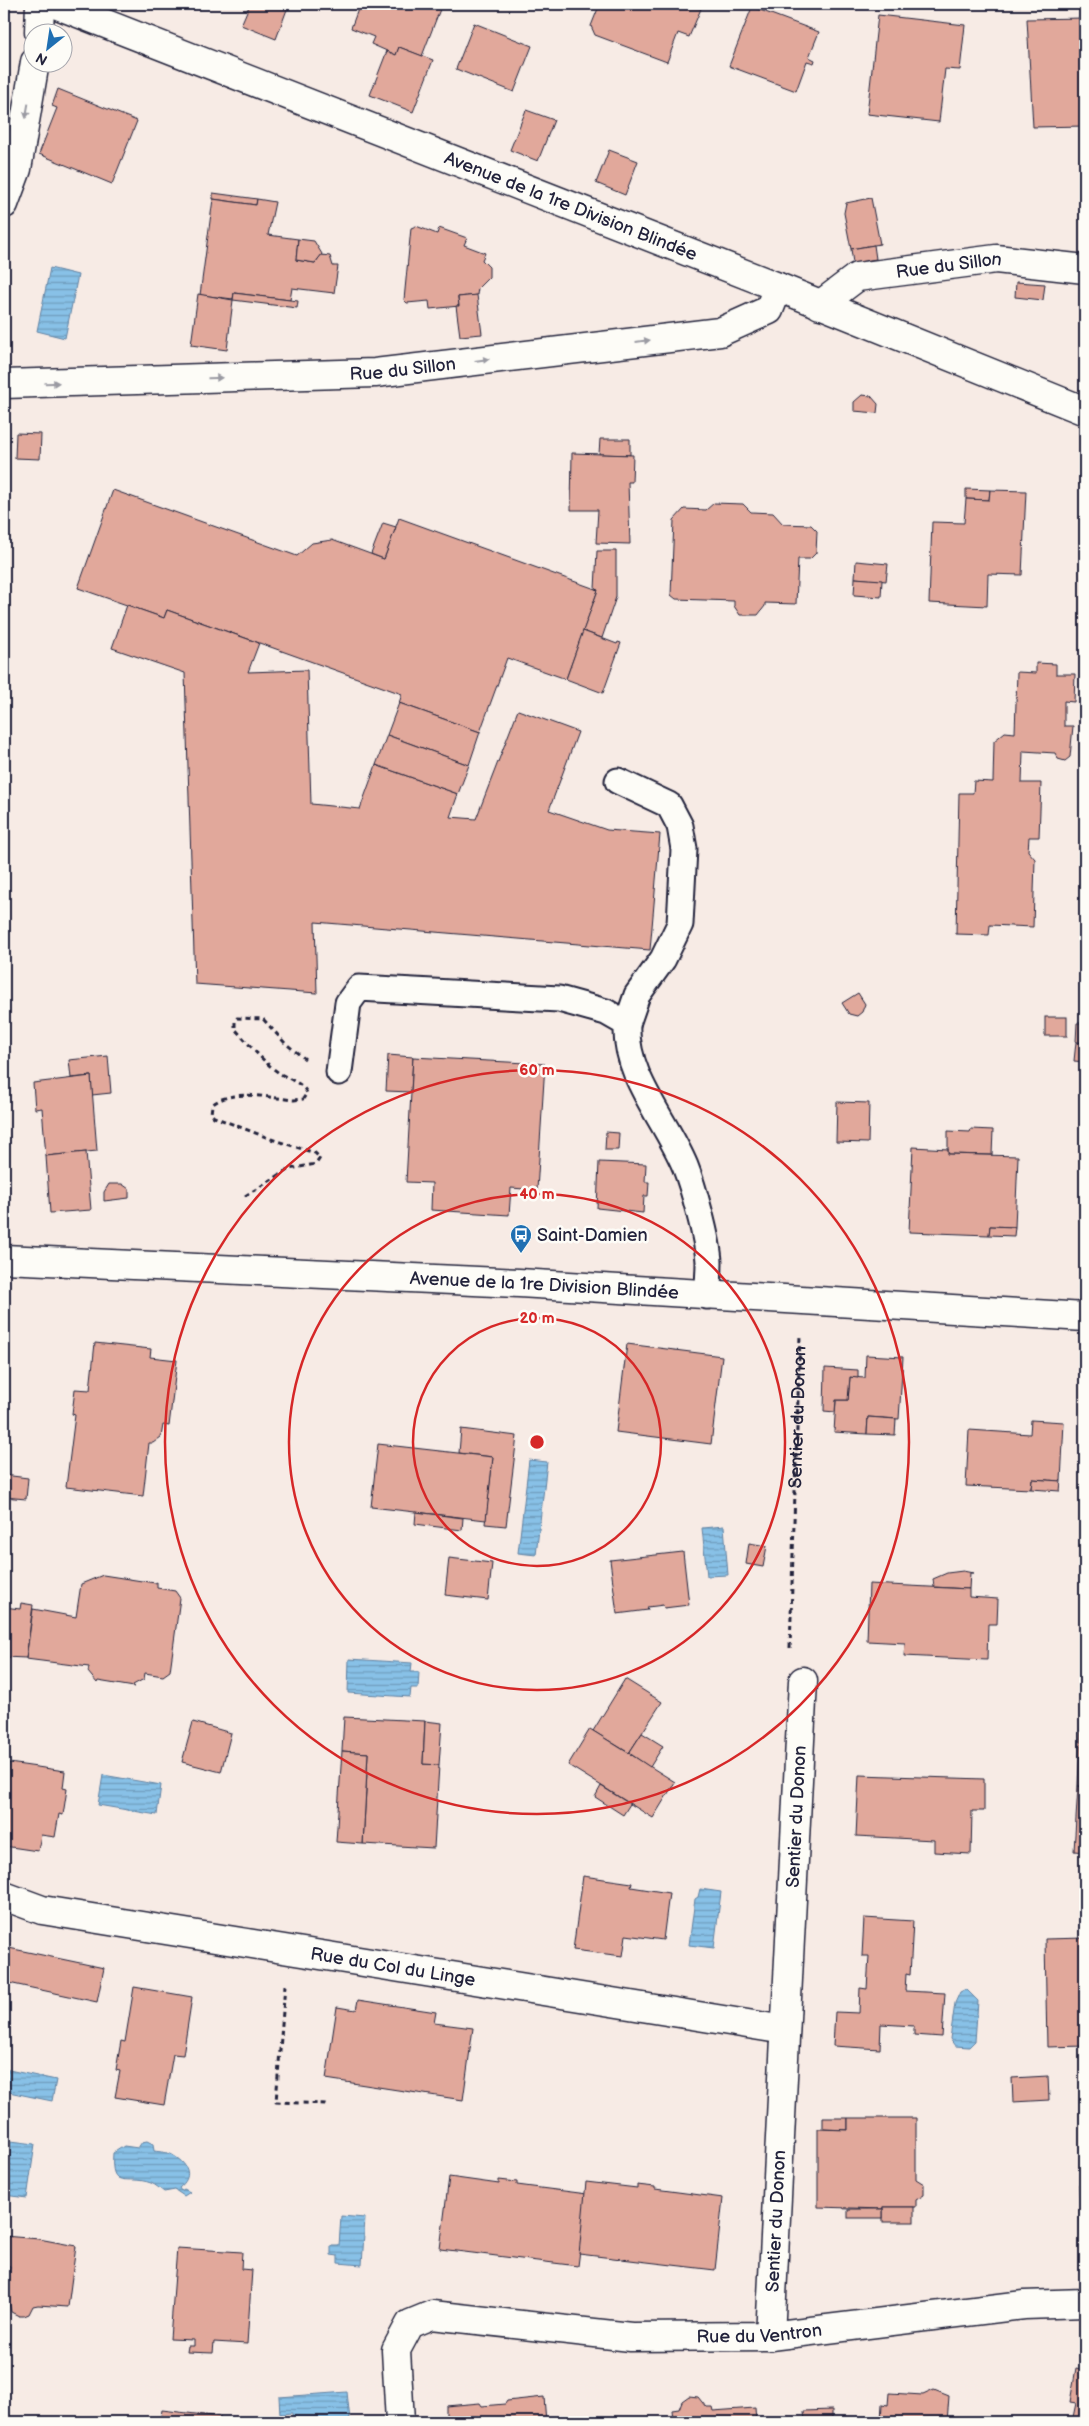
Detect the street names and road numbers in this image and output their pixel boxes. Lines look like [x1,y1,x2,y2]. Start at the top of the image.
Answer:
street label: Avenue de la 1re Division Blindée [441,148,700,265]
street label: Rue du Sillon [895,249,1003,283]
street label: Rue du Sillon [349,353,457,385]
street label: Avenue de la 1re Division Blindée [409,1268,680,1304]
street label: Sentier du Donon [785,1346,811,1489]
street label: Sentier du Donon [783,1745,811,1888]
street label: Rue du Col du Linge [309,1944,477,1991]
street label: Sentier du Donon [762,2150,790,2293]
street label: Rue du Ventron [696,2320,823,2348]

